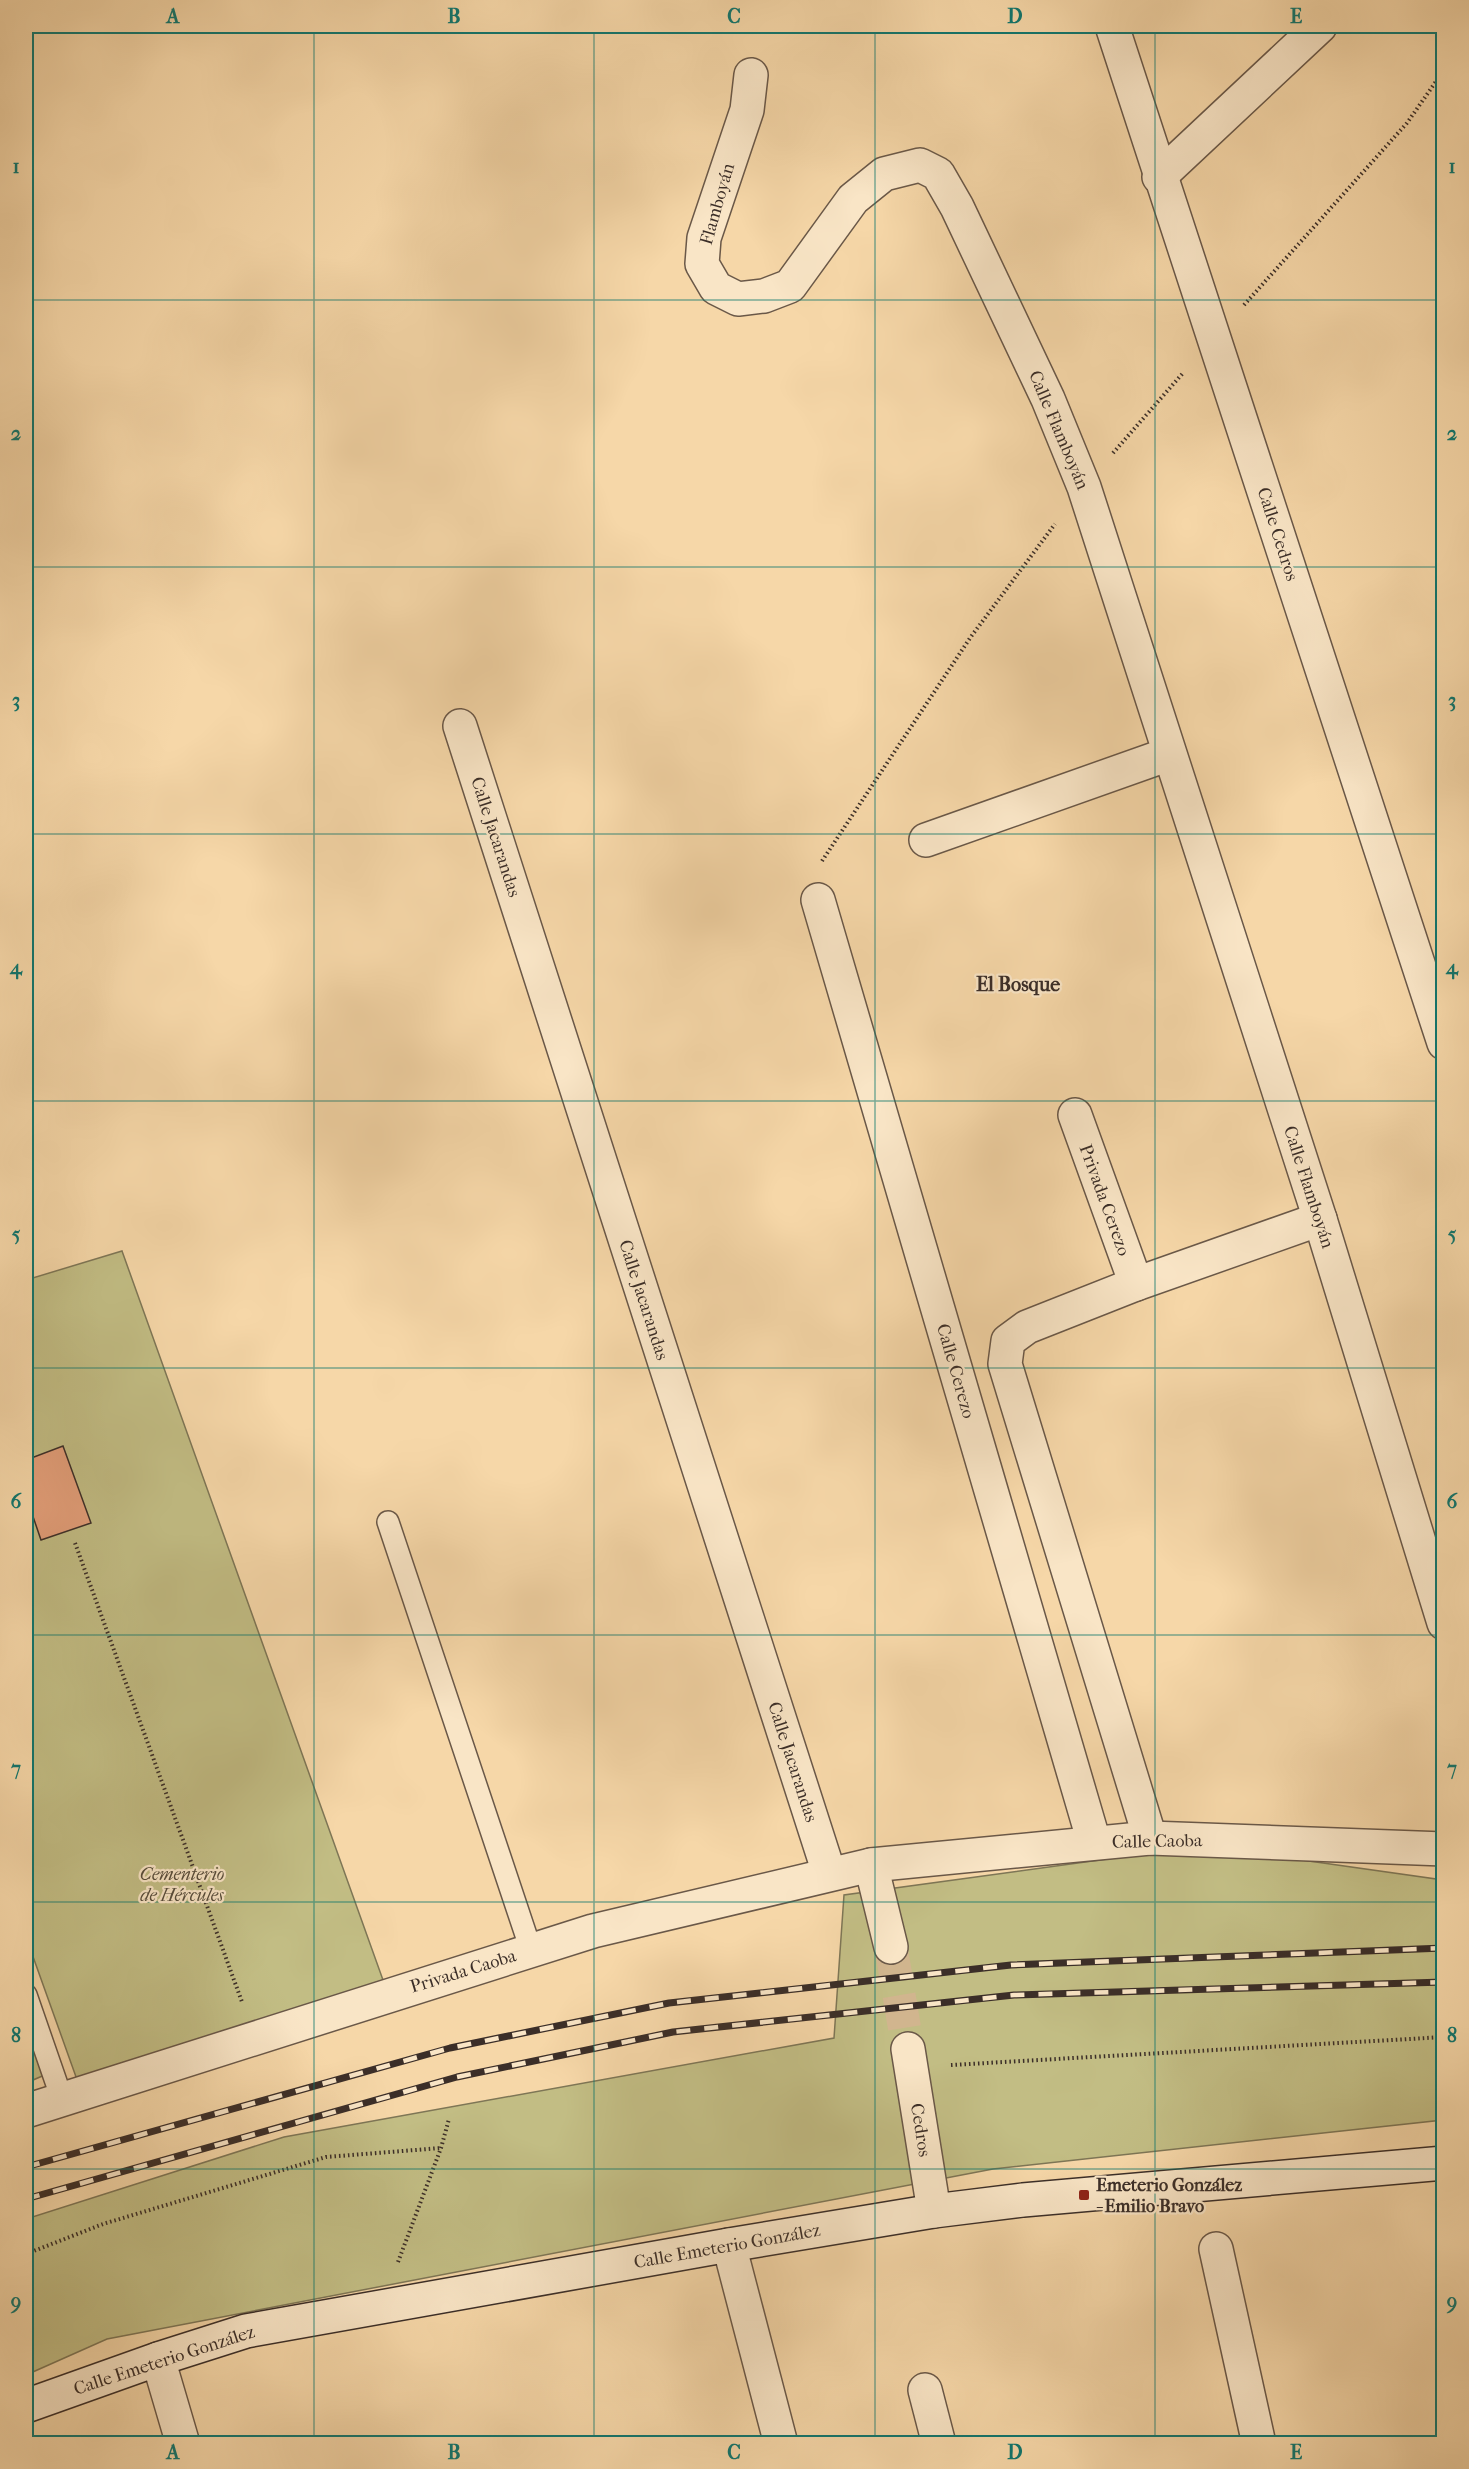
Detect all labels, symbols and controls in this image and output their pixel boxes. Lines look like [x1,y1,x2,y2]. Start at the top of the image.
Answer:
text: A [165,5,181,28]
text: B [447,5,461,28]
text: C [727,5,741,28]
text: D [1007,5,1023,28]
text: E [1290,5,1302,28]
text: 1 [12,155,20,178]
text: 1 [1448,155,1456,178]
street label: Flamboyán [696,160,739,247]
street label: Calle Flamboyán [1024,368,1093,493]
text: 2 [11,422,21,445]
text: 2 [1447,422,1457,445]
street label: Calle Cedros [1253,485,1303,584]
text: 3 [12,689,20,712]
text: 3 [1448,689,1456,712]
street label: Calle Jacarandas [466,774,525,900]
text: 4 [9,956,23,980]
text: 4 [1445,956,1459,980]
district label: El Bosque [976,973,1060,996]
street label: Calle Flamboyán [1279,1123,1338,1251]
street label: Privada Cerezo [1075,1141,1134,1259]
text: 5 [12,1223,21,1246]
text: 5 [1448,1223,1457,1246]
street label: Calle Jacarandas [614,1237,673,1363]
street label: Calle Cerezo [932,1321,979,1421]
text: 6 [11,1490,23,1513]
text: 6 [1447,1490,1459,1513]
street label: Calle Jacarandas [763,1699,822,1825]
text: 7 [10,1757,21,1780]
text: 7 [1446,1757,1457,1780]
street label: Calle Caoba [1112,1830,1203,1853]
park label: Cementerio de Hércules [140,1864,224,1906]
street label: Privada Caoba [408,1945,519,1998]
text: 8 [11,2024,21,2047]
text: 8 [1447,2024,1457,2047]
street label: Cedros [906,2102,935,2159]
place label: Emeterio González - Emilio Bravo [1096,2175,1242,2217]
marker: Emeterio González - Emilio Bravo [1077,2188,1091,2202]
street label: Calle Emeterio González [632,2220,822,2273]
text: 9 [10,2291,21,2314]
text: 9 [1446,2291,1457,2314]
street label: Calle Emeterio González [71,2321,257,2400]
text: A [165,2441,181,2464]
text: B [447,2441,461,2464]
text: C [727,2441,741,2464]
text: D [1007,2441,1023,2464]
text: E [1290,2441,1302,2464]

